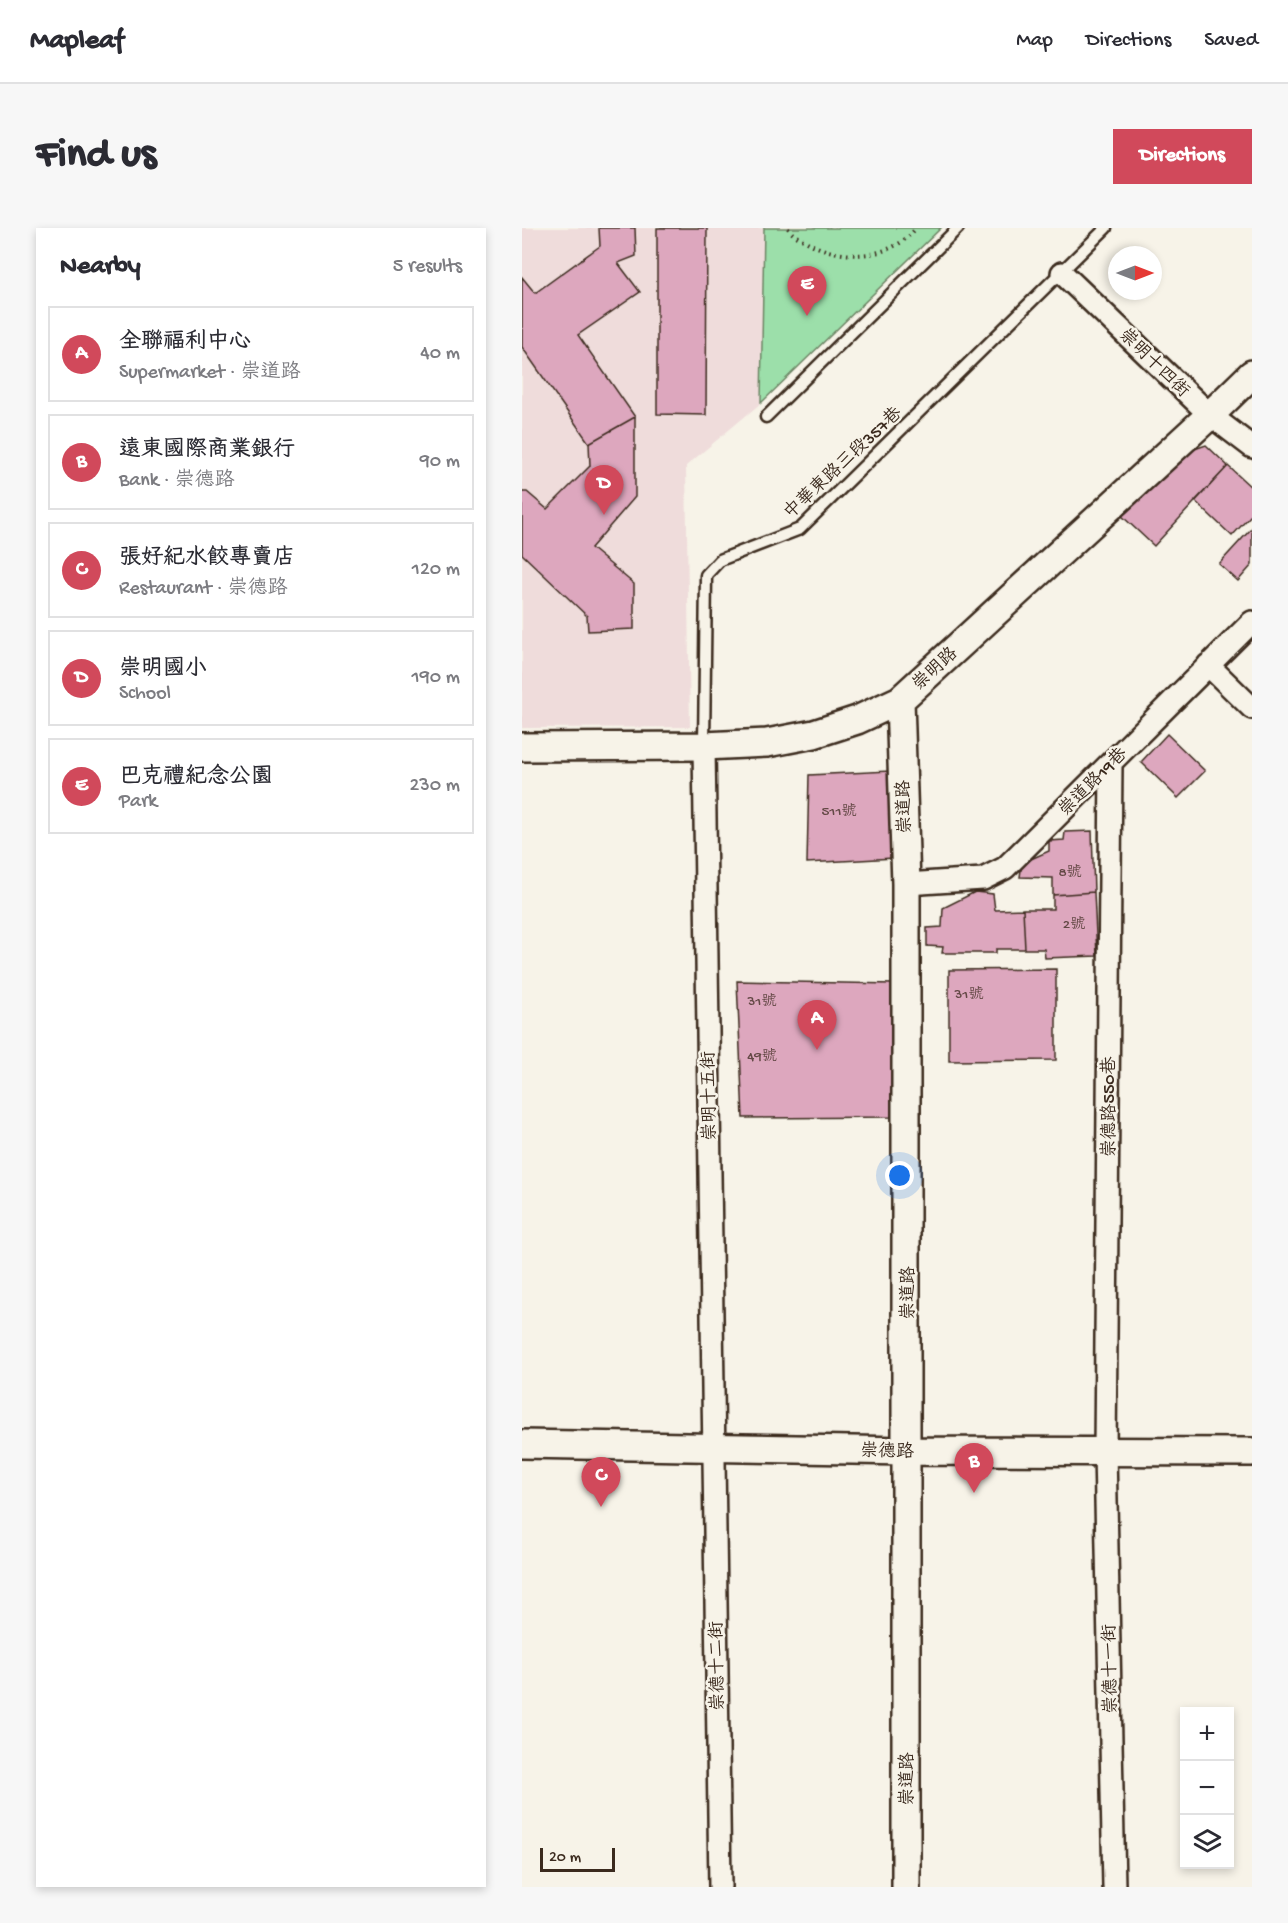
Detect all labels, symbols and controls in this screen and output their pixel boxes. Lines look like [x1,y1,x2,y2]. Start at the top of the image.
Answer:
text: Mapleaf [30,25,124,58]
text: Map [1016,29,1053,54]
text: Directions [1086,29,1171,54]
text: Saved [1204,29,1258,54]
button: Directions [1113,129,1252,184]
text: Find us [36,132,156,181]
north arrow [1108,246,1162,300]
text: Nearby [60,252,141,283]
text: 5 results [393,256,462,279]
pin: E [788,266,826,316]
street label: 崇明十四街 [1114,324,1194,403]
text: 全聯福利中心 [119,330,251,356]
text: A [76,343,87,366]
text: 40 m [420,343,460,366]
text: Supermarket · 崇道路 [119,362,300,385]
street label: 中華東路三段357巷 [779,403,907,524]
text: 遠東國際商業銀行 [119,438,295,464]
text: B [76,451,87,474]
text: 90 m [420,451,460,474]
pin: D [584,466,623,515]
text: Bank · 崇德路 [119,470,235,493]
text: 張好紀水餃專賣店 [119,546,295,572]
text: C [76,559,87,582]
text: 120 m [412,559,460,582]
text: Restaurant · 崇德路 [119,578,287,601]
street label: 崇明路 [908,643,963,696]
text: 崇明國小 [119,657,207,683]
text: D [75,667,88,690]
text: 190 m [412,667,460,690]
text: School [119,683,171,706]
street label: 崇道路19巷 [1054,743,1132,821]
text: 巴克禮紀念公園 [119,765,273,791]
text: E [75,775,88,798]
text: 230 m [410,775,460,798]
street label: 崇道路 [893,780,917,834]
text: Park [119,791,157,814]
house number: 511號 [821,803,857,821]
house number: 8號 [1058,864,1082,882]
house number: 2號 [1063,916,1085,934]
house number: 31號 [954,986,983,1004]
house number: 31號 [747,993,776,1011]
pin: A [798,1000,836,1050]
house number: 49號 [747,1048,777,1066]
street label: 崇明十五街 [698,1051,722,1141]
street label: 崇德路550巷 [1099,1056,1121,1158]
your location [885,1161,914,1190]
street label: 崇道路 [898,1266,920,1320]
street label: 崇德路 [860,1441,914,1463]
pin: B [954,1444,994,1493]
pin: C [582,1458,620,1507]
street label: 崇德十二街 [706,1621,730,1711]
street label: 崇德十一街 [1099,1624,1123,1714]
map controls [1180,1707,1234,1869]
button: + [1180,1707,1234,1761]
street label: 崇道路 [897,1752,919,1806]
button: − [1180,1761,1234,1815]
button: layers [1180,1815,1234,1869]
scale bar [540,1845,615,1872]
text: 20 m [549,1849,581,1868]

